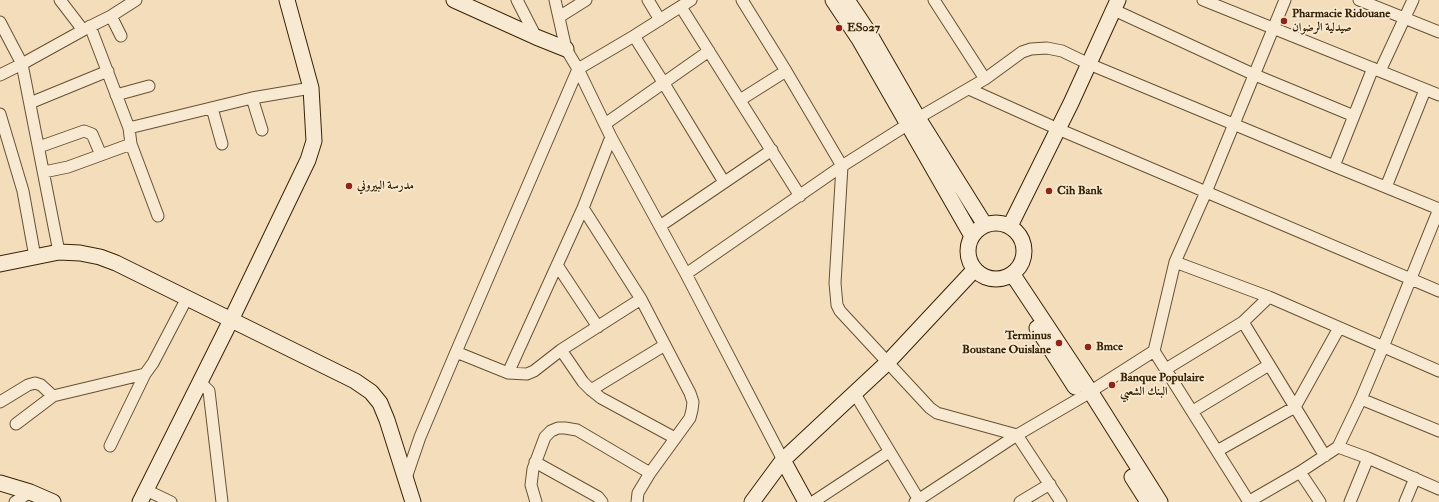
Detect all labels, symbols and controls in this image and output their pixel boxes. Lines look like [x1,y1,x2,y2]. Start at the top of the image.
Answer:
place label: Pharmacie Ridouane صيدلية الرضوان [1292,7,1390,35]
marker: Pharmacie Ridouane صيدلية الرضوان [1279,16,1289,26]
place label: ES027 [847,21,880,35]
marker: ES027 [834,23,844,33]
place label: مدرسة البيروني [357,179,414,193]
marker: مدرسة البيروني [344,181,354,191]
place label: Cih Bank [1057,184,1102,198]
marker: Cih Bank [1044,186,1054,196]
place label: Terminus Boustane Ouislane [962,329,1051,357]
marker: Terminus Boustane Ouislane [1054,338,1064,348]
place label: Bmce [1096,340,1123,354]
marker: Bmce [1083,342,1093,352]
place label: Banque Populaire البنك الشعبي [1120,371,1204,399]
marker: Banque Populaire البنك الشعبي [1107,380,1117,390]

